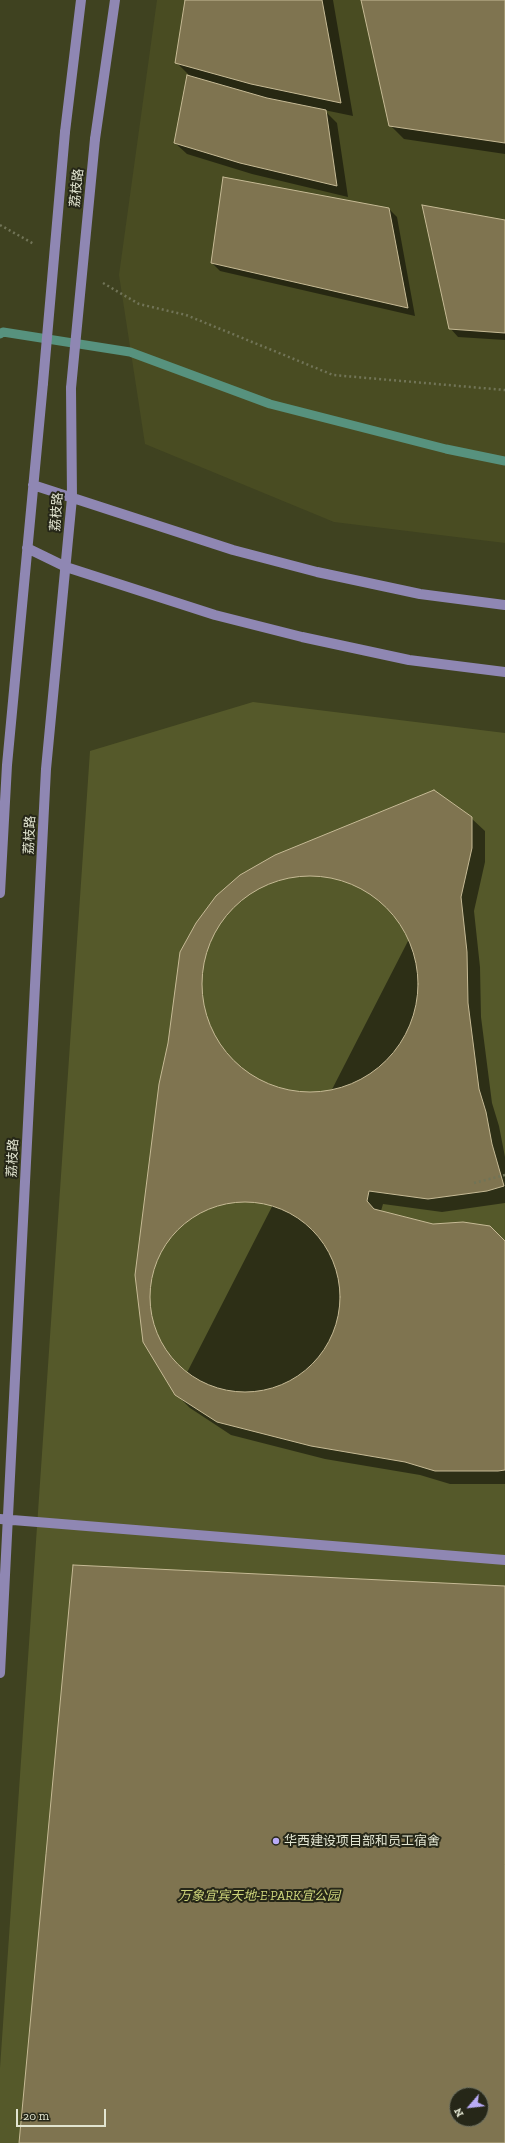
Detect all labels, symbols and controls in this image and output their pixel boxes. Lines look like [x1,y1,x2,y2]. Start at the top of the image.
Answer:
street label: 荔枝路 [67,168,87,208]
street label: 荔枝路 [48,492,66,532]
street label: 荔枝路 [21,815,39,855]
street label: 荔枝路 [4,1138,22,1178]
place label: 华西建设项目部和员工宿舍 [284,1833,440,1849]
marker: 华西建设项目部和员工宿舍 [271,1836,281,1846]
park label: 万象宜宾天地-E·PARK宜公园 [178,1888,340,1904]
north arrow [449,2087,489,2127]
scale bar [18,2101,108,2127]
text: N [451,2106,467,2119]
text: 20 m [23,2109,49,2123]

